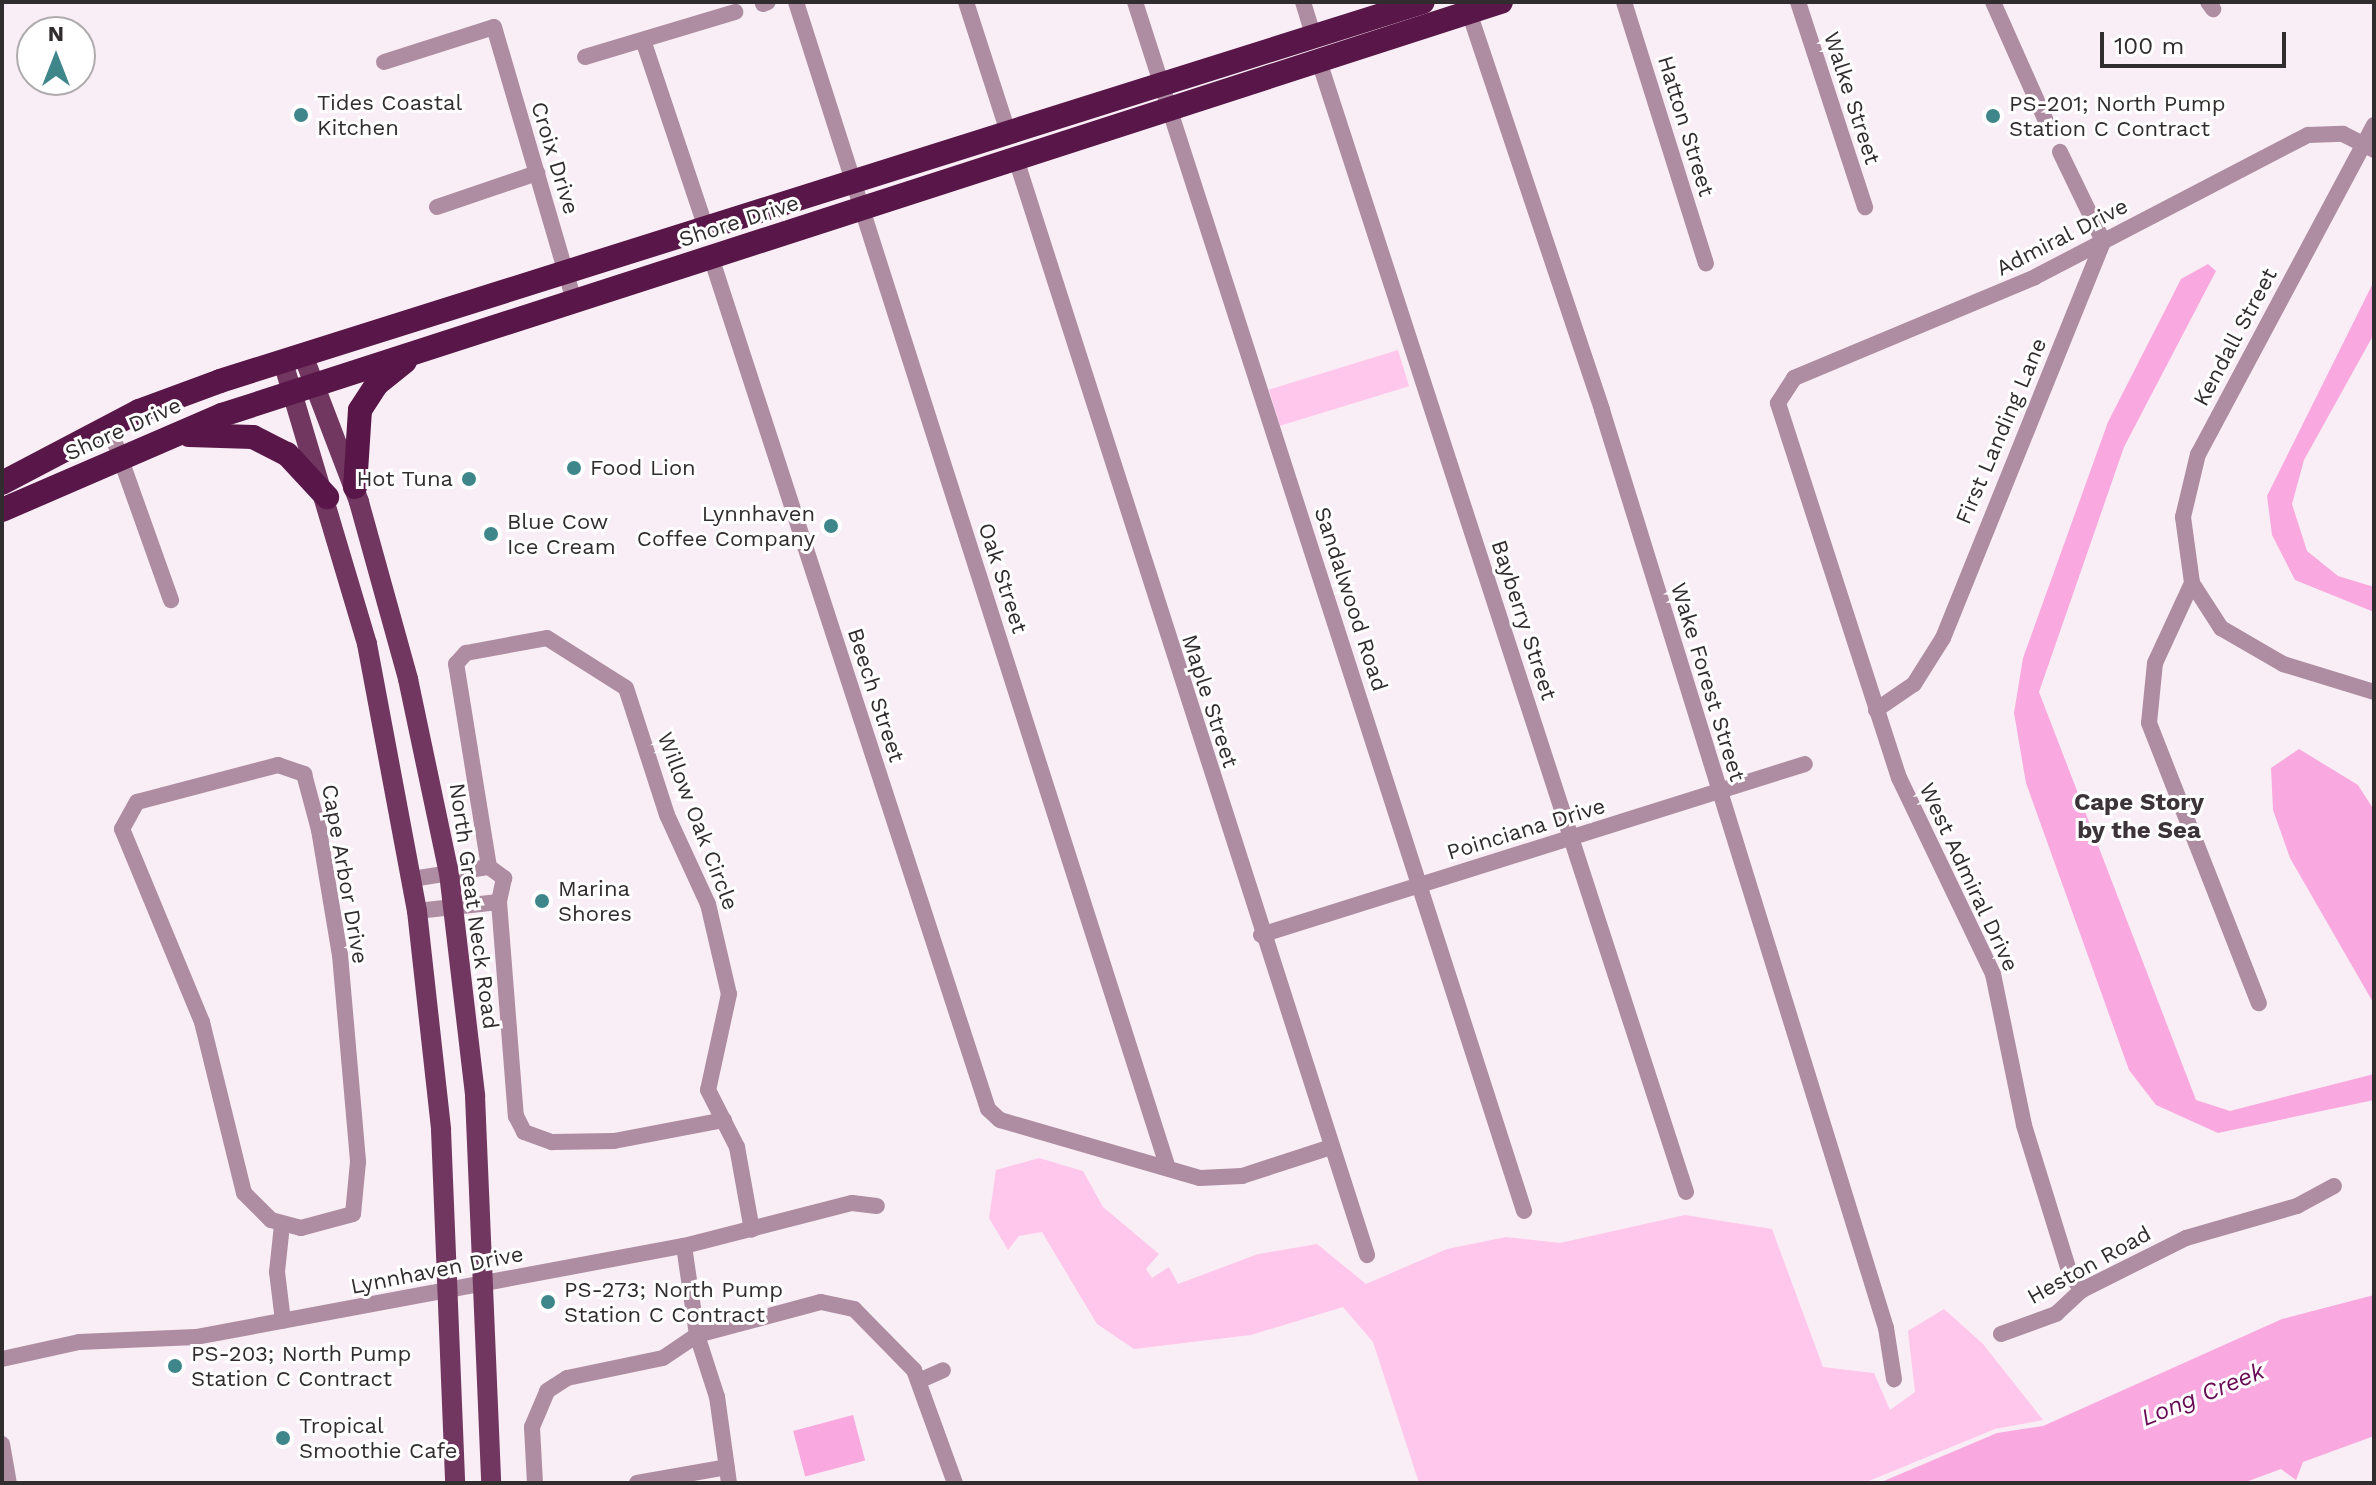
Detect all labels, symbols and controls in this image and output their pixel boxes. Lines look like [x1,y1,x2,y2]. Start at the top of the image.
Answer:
north arrow [16,16,96,96]
scale bar [2104,16,2290,66]
text: N [48,21,64,46]
street label: Walke Street [1818,28,1886,168]
text: 100 m [2114,32,2184,60]
street label: Hatton Street [1652,53,1720,199]
place label: Tides Coastal Kitchen [317,89,462,140]
place label: PS-201; North Pump Station C Contract [2009,90,2226,142]
street label: Croix Drive [525,98,585,218]
marker: Tides Coastal Kitchen [292,106,310,124]
marker: PS-201; North Pump Station C Contract [1984,107,2002,125]
street label: Shore Drive [676,189,802,253]
street label: Admiral Drive [1991,192,2133,282]
street label: Kendall Street [2187,263,2283,411]
street label: First Landing Lane [1950,334,2052,528]
street label: Shore Drive [61,392,185,466]
place label: Food Lion [590,455,696,481]
marker: Food Lion [565,459,583,477]
place label: Hot Tuna [356,466,453,492]
marker: Hot Tuna [460,470,478,488]
place label: Lynnhaven Coffee Company [637,500,815,552]
street label: Sandalwood Road [1309,504,1393,694]
place label: Blue Cow Ice Cream [507,508,616,560]
marker: Lynnhaven Coffee Company [822,517,840,535]
street label: Oak Street [973,519,1033,637]
marker: Blue Cow Ice Cream [482,525,500,543]
street label: Bayberry Street [1486,536,1562,704]
street label: Wake Forest Street [1665,580,1751,784]
street label: Beech Street [842,625,910,765]
street label: Maple Street [1176,631,1244,771]
street label: Willow Oak Circle [652,728,744,914]
street label: West Admiral Drive [1913,778,2025,976]
street label: Cape Arbor Drive [316,781,374,967]
street label: North Great Neck Road [444,781,504,1031]
district label: Cape Story by the Sea [2074,789,2204,845]
street label: Poinciana Drive [1443,792,1609,866]
place label: Marina Shores [558,875,632,926]
marker: Marina Shores [533,892,551,910]
street label: Heston Road [2022,1220,2156,1310]
street label: Lynnhaven Drive [348,1240,526,1300]
place label: PS-273; North Pump Station C Contract [564,1276,783,1328]
marker: PS-273; North Pump Station C Contract [539,1293,557,1311]
place label: PS-203; North Pump Station C Contract [191,1340,411,1392]
marker: PS-203; North Pump Station C Contract [166,1357,184,1375]
water label: Long Creek [2137,1357,2269,1433]
place label: Tropical Smoothie Cafe [299,1412,458,1464]
marker: Tropical Smoothie Cafe [274,1429,292,1447]

